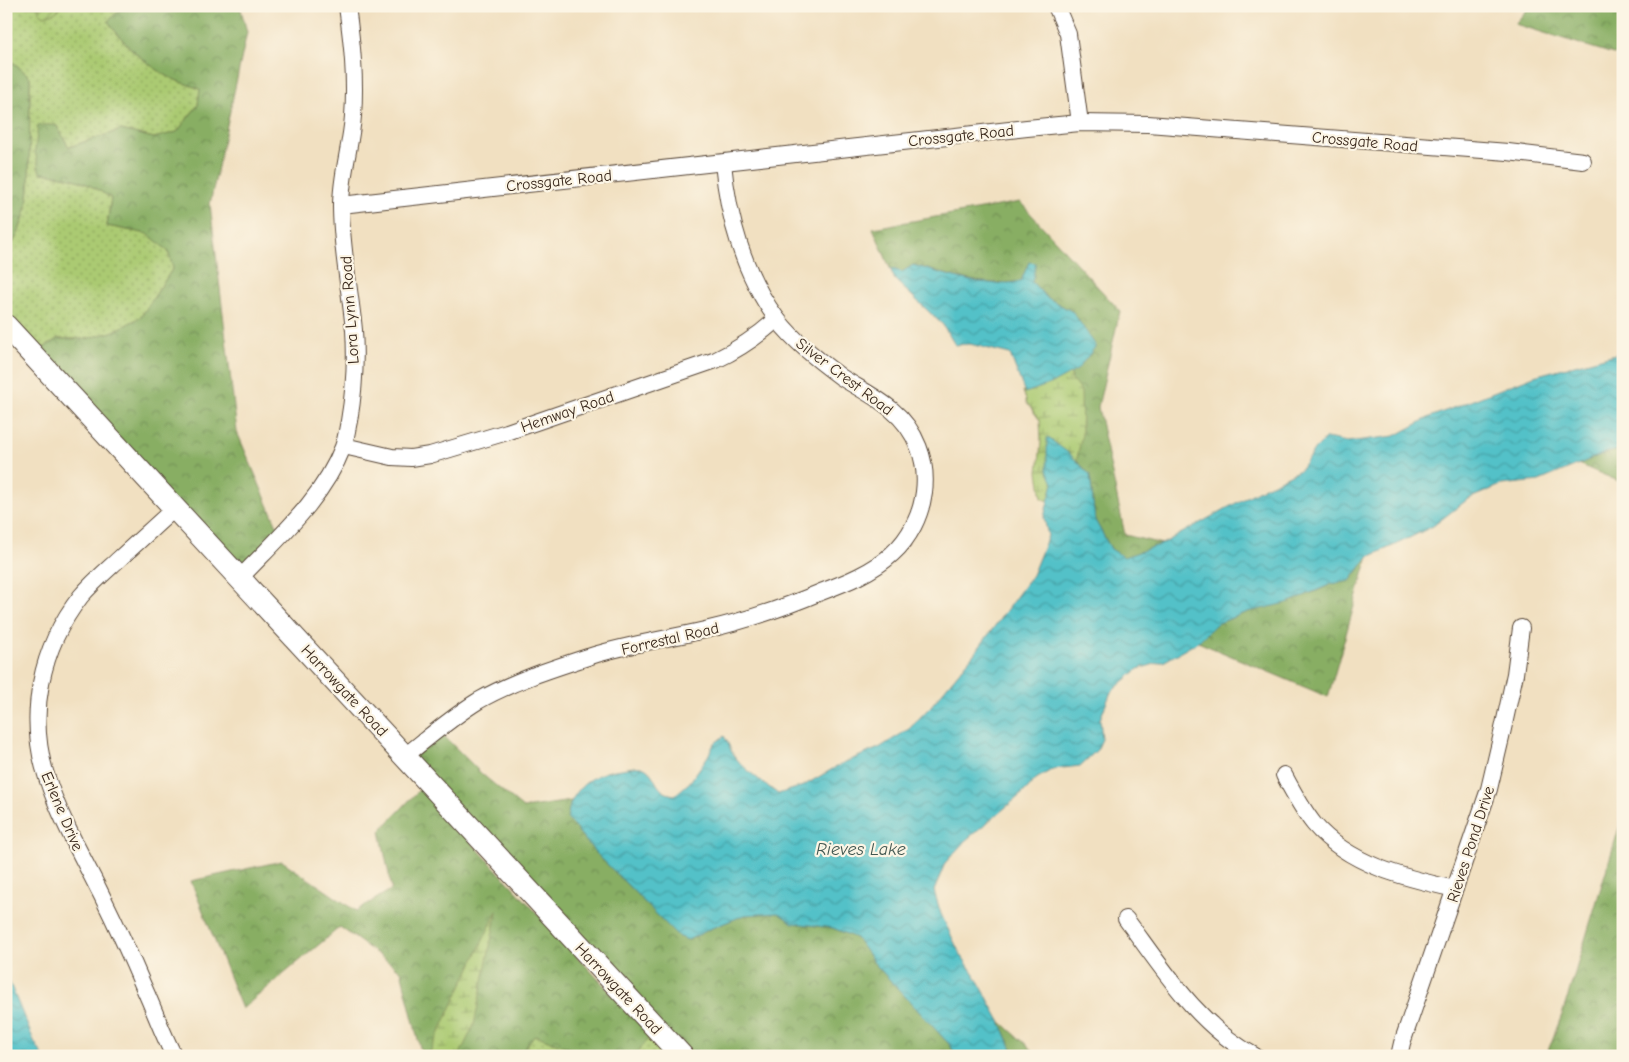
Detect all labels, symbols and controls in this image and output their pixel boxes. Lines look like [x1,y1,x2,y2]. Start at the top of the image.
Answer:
street label: Crossgate Road [907,121,1015,150]
street label: Crossgate Road [1311,128,1419,156]
street label: Crossgate Road [505,166,613,195]
street label: Lora Lynn Road [337,255,363,365]
street label: Silver Crest Road [792,334,897,419]
street label: Hemway Road [518,388,616,436]
street label: Forrestal Road [620,619,721,659]
street label: Harrowgate Road [297,641,391,740]
street label: Erlene Drive [37,769,87,854]
street label: Rieves Pond Drive [1444,784,1498,905]
water label: Rieves Lake [816,839,906,860]
street label: Harrowgate Road [571,939,665,1038]

